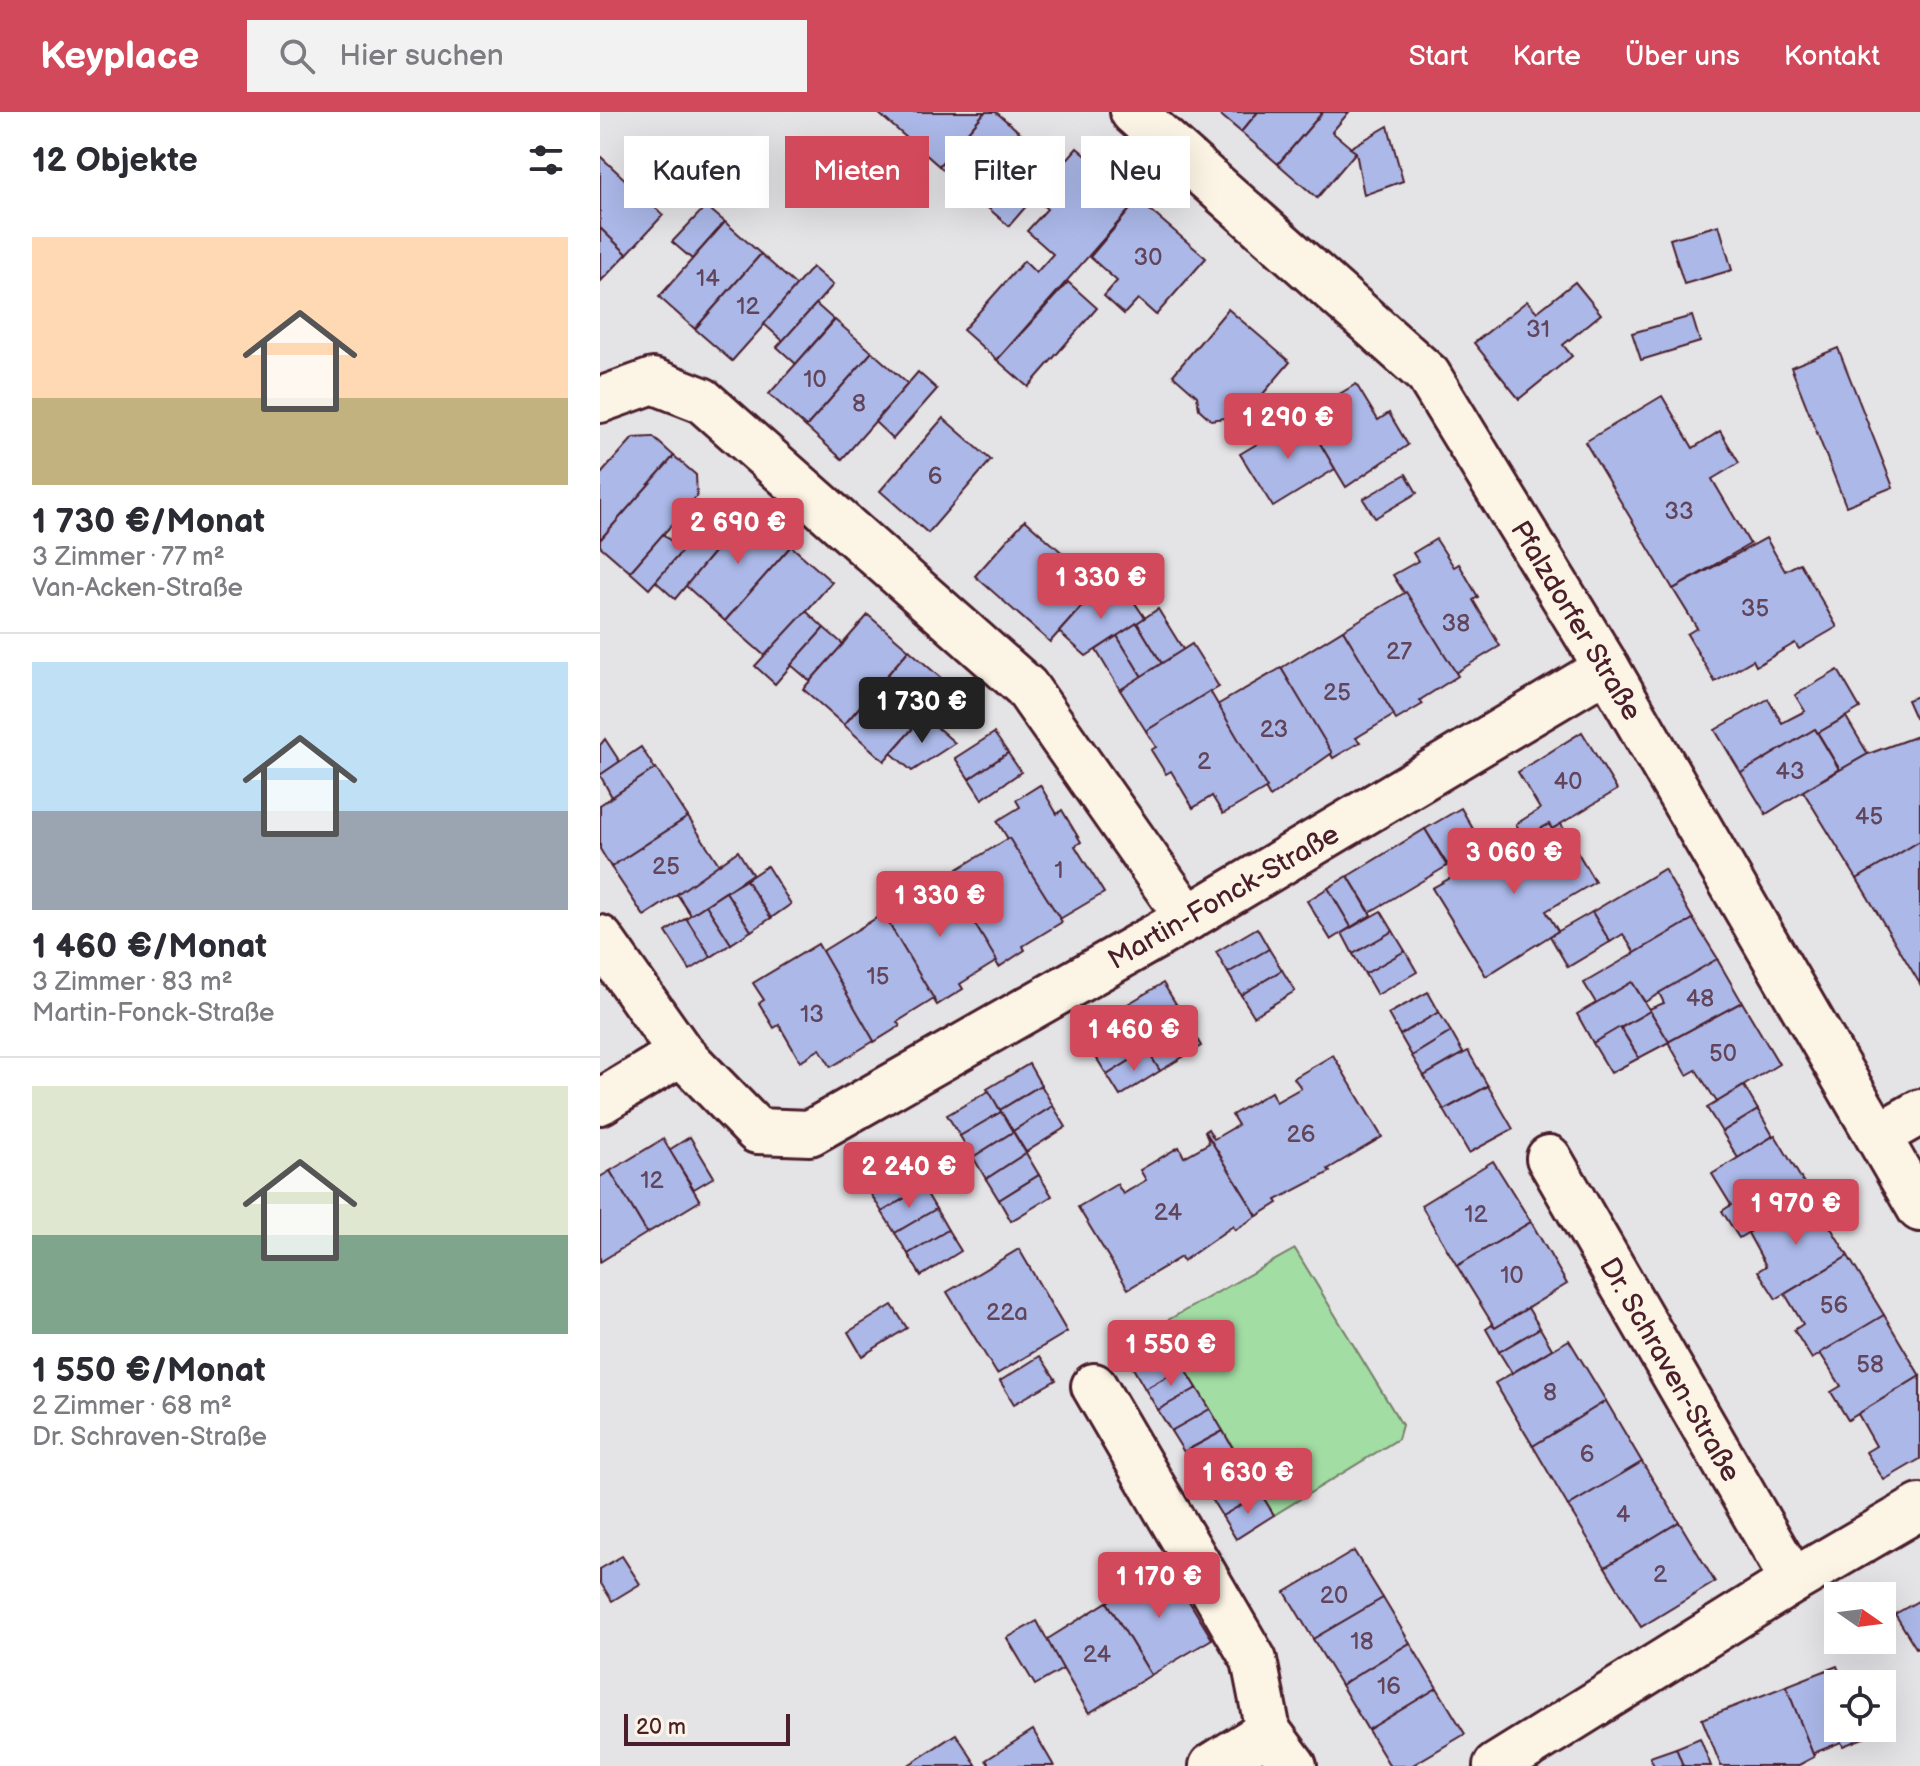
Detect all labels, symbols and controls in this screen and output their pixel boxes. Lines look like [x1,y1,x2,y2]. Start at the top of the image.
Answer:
search box [247,20,807,92]
text: Keyplace [40,34,199,79]
icon: search [275,34,319,78]
text: Hier suchen [339,38,504,74]
text: Start [1409,40,1468,73]
text: Karte [1512,40,1581,73]
text: Über uns [1625,40,1740,73]
text: Kontakt [1784,40,1880,73]
chip: Kaufen [624,136,769,208]
chip: Mieten [785,136,929,208]
chip: Filter [945,136,1065,208]
chip: Neu [1081,136,1190,208]
icon: filters [524,138,568,182]
text: 12 Objekte [32,140,198,181]
house number: 30 [1134,243,1162,272]
house number: 14 [696,264,720,293]
icon: home [228,289,372,433]
house number: 12 [736,292,760,321]
house number: 31 [1526,315,1550,344]
house number: 10 [803,365,827,394]
house number: 8 [852,389,866,418]
pin: 1 290 € [1214,393,1362,461]
text: 1 290 € [1242,403,1334,434]
house number: 6 [928,462,942,491]
house number: 33 [1664,497,1694,526]
pin: 2 690 € [664,498,812,566]
text: 1 730 €/Monat [32,501,265,542]
text: 2 690 € [690,508,786,539]
street label: Pfalzdorfer Straße [1503,515,1648,726]
text: 3 Zimmer · 77 m² [32,542,225,573]
pin: 1 330 € [1027,553,1175,621]
text: 1 330 € [1055,563,1147,594]
text: Van-Acken-Straße [32,573,243,604]
house number: 35 [1741,594,1769,623]
house number: 38 [1442,609,1470,638]
house number: 27 [1386,637,1412,666]
pin: 1 730 € [848,677,996,745]
house number: 25 [1323,678,1351,707]
text: 1 730 € [877,687,967,718]
icon: home [228,714,372,858]
house number: 23 [1260,715,1288,744]
house number: 2 [1197,747,1211,776]
house number: 43 [1775,757,1805,786]
house number: 40 [1554,767,1582,796]
house number: 45 [1855,802,1883,831]
street label: Martin-Fonck-Straße [1102,818,1345,977]
pin: 3 060 € [1440,828,1588,896]
text: 3 060 € [1466,838,1562,869]
house number: 25 [652,852,680,881]
house number: 1 [1054,856,1064,885]
pin: 1 330 € [866,871,1014,939]
text: 1 330 € [894,881,986,912]
text: 1 460 €/Monat [32,926,267,967]
house number: 15 [866,962,890,991]
text: 3 Zimmer · 83 m² [32,967,233,998]
house number: 48 [1686,984,1714,1013]
text: Martin-Fonck-Straße [32,998,275,1029]
house number: 13 [800,1000,824,1029]
pin: 1 460 € [1060,1005,1208,1073]
text: 1 460 € [1088,1015,1180,1046]
house number: 50 [1709,1039,1737,1068]
house number: 26 [1287,1120,1315,1149]
icon: home [228,1138,372,1282]
pin: 2 240 € [835,1142,983,1210]
text: 2 240 € [861,1152,957,1183]
house number: 12 [640,1166,664,1195]
pin: 1 970 € [1722,1179,1870,1247]
text: 1 970 € [1751,1189,1841,1220]
house number: 24 [1154,1198,1183,1227]
house number: 12 [1464,1200,1488,1229]
street label: Dr. Schraven-Straße [1592,1252,1747,1488]
house number: 10 [1500,1261,1524,1290]
house number: 56 [1820,1291,1848,1320]
house number: 22a [986,1298,1028,1327]
pin: 1 550 € [1097,1320,1245,1388]
text: 1 550 € [1126,1330,1216,1361]
text: 1 550 €/Monat [32,1350,266,1391]
house number: 58 [1856,1350,1884,1379]
house number: 8 [1543,1378,1557,1407]
text: 2 Zimmer · 68 m² [32,1391,232,1422]
text: Dr. Schraven-Straße [32,1422,267,1453]
house number: 6 [1580,1440,1594,1469]
pin: 1 630 € [1174,1448,1322,1516]
text: 1 630 € [1202,1458,1294,1489]
house number: 4 [1616,1500,1631,1529]
pin: 1 170 € [1085,1552,1233,1620]
house number: 2 [1653,1560,1667,1589]
text: 1 170 € [1116,1562,1202,1593]
house number: 20 [1320,1581,1348,1610]
north arrow [1824,1582,1896,1654]
map controls [1824,1582,1896,1742]
house number: 18 [1350,1627,1374,1656]
house number: 24 [1083,1640,1112,1669]
button: locate [1824,1670,1896,1742]
house number: 16 [1377,1672,1401,1701]
scale bar [624,1710,790,1746]
text: 20 m [636,1714,686,1741]

